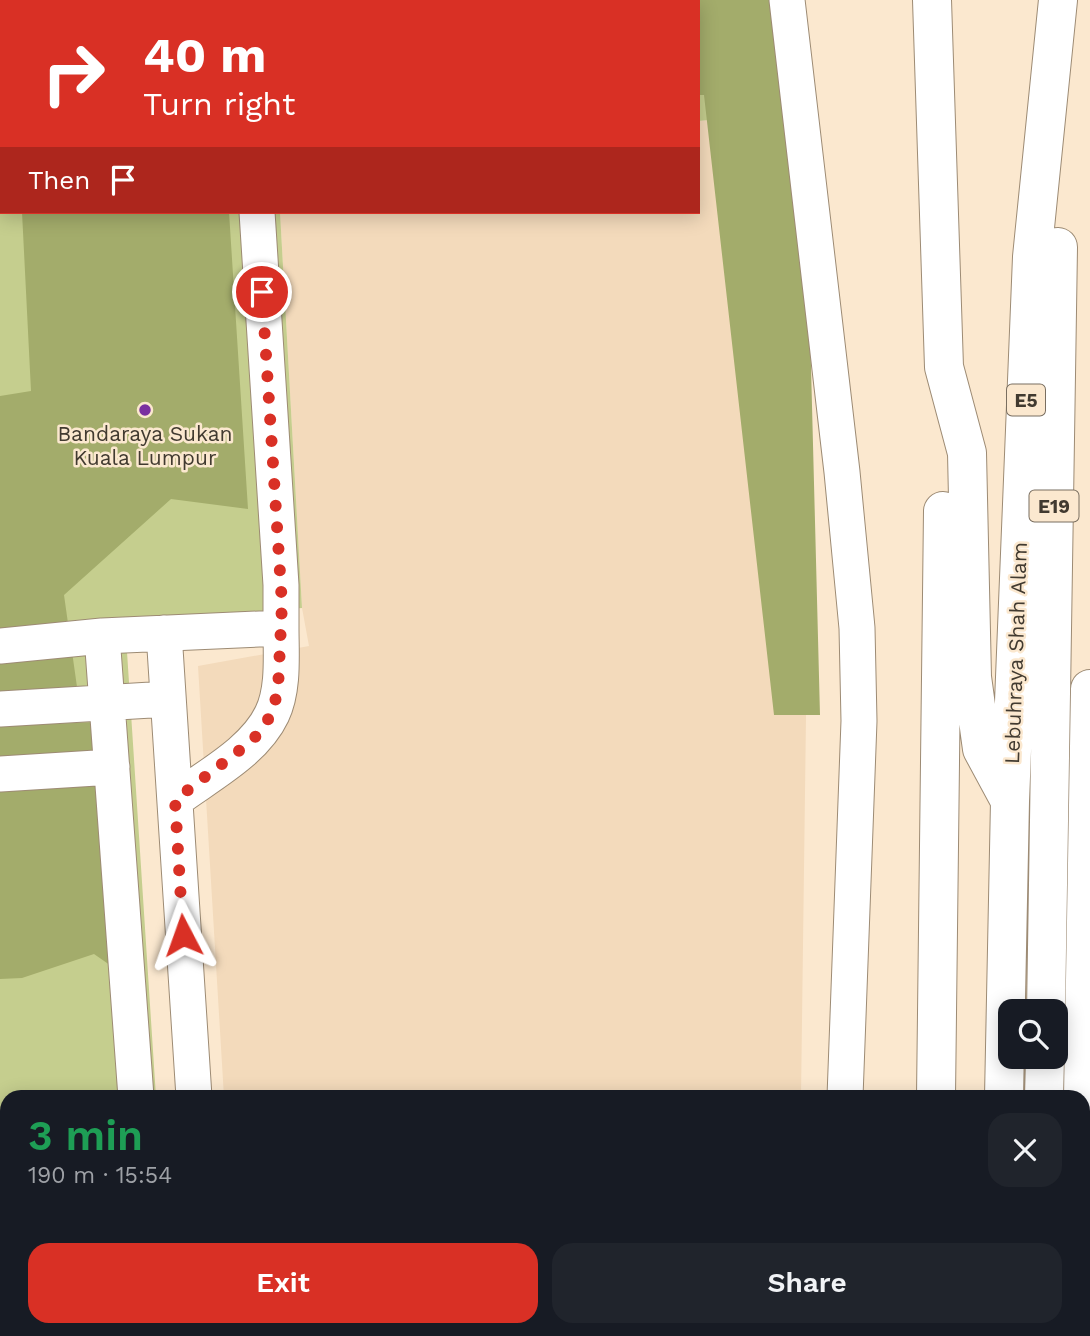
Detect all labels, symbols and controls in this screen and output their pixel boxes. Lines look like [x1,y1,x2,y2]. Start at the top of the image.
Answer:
text: 40 m [143,26,266,84]
icon: right [28,28,119,119]
text: Turn right [143,85,295,123]
icon: arrive [104,161,142,199]
text: Then [28,165,90,195]
pin [232,262,292,322]
icon: arrive [243,273,281,311]
road number: E5 [1007,384,1045,416]
marker: Bandaraya Sukan Kuala Lumpur [137,402,153,418]
place label: Bandaraya Sukan Kuala Lumpur [57,421,233,470]
road number: E19 [1030,491,1078,522]
street label: Lebuhraya Shah Alam [999,542,1032,764]
position arrow [146,898,220,972]
map controls [998,999,1068,1069]
button: search [998,999,1068,1069]
text: 3 min [28,1111,143,1160]
button: close [988,1113,1062,1187]
text: 190 m · 15:54 [28,1162,172,1189]
button: Exit [28,1243,538,1323]
button: Share [552,1243,1062,1323]

